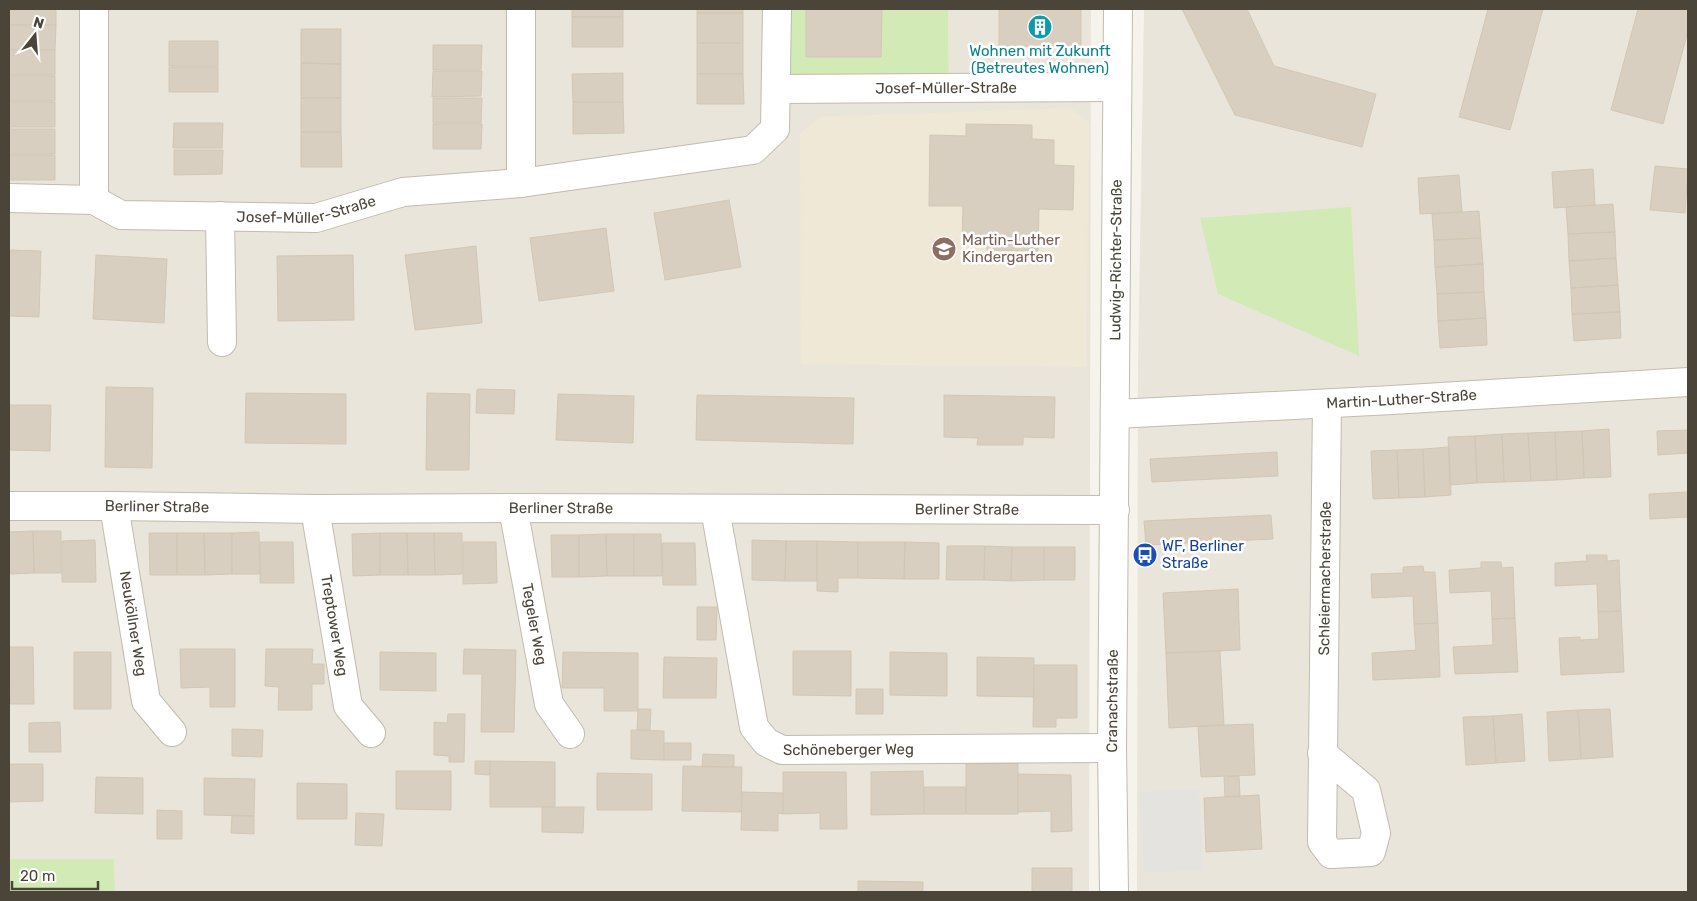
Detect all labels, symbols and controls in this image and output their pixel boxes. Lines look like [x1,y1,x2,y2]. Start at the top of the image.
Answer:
north arrow [10,10,60,60]
text: N [31,13,46,33]
building icon: Wohnen mit Zukunft (Betreutes Wohnen) [1027,14,1053,40]
place label: Wohnen mit Zukunft (Betreutes Wohnen) [969,42,1111,77]
street label: Josef-Müller-Straße [875,79,1017,97]
street label: Ludwig-Richter-Straße [1106,179,1126,341]
street label: Josef-Müller-Straße [236,192,378,227]
place label: Martin-Luther Kindergarten [962,231,1060,266]
school or university icon: Martin-Luther Kindergarten [931,236,957,262]
street label: Martin-Luther-Straße [1326,386,1477,412]
street label: Berliner Straße [105,497,209,516]
street label: Berliner Straße [509,499,613,517]
street label: Berliner Straße [915,500,1019,519]
street label: Schleiermacherstraße [1315,501,1335,656]
place label: WF, Berliner Straße [1162,537,1244,572]
bus stop icon: WF, Berliner Straße [1132,542,1158,568]
street label: Neuköllner Weg [116,569,151,677]
street label: Treptower Weg [317,573,352,678]
street label: Tegeler Weg [518,582,551,666]
street label: Cranachstraße [1103,649,1122,753]
street label: Schöneberger Weg [783,740,914,759]
scale bar [12,858,99,890]
text: 20 m [20,867,55,885]

